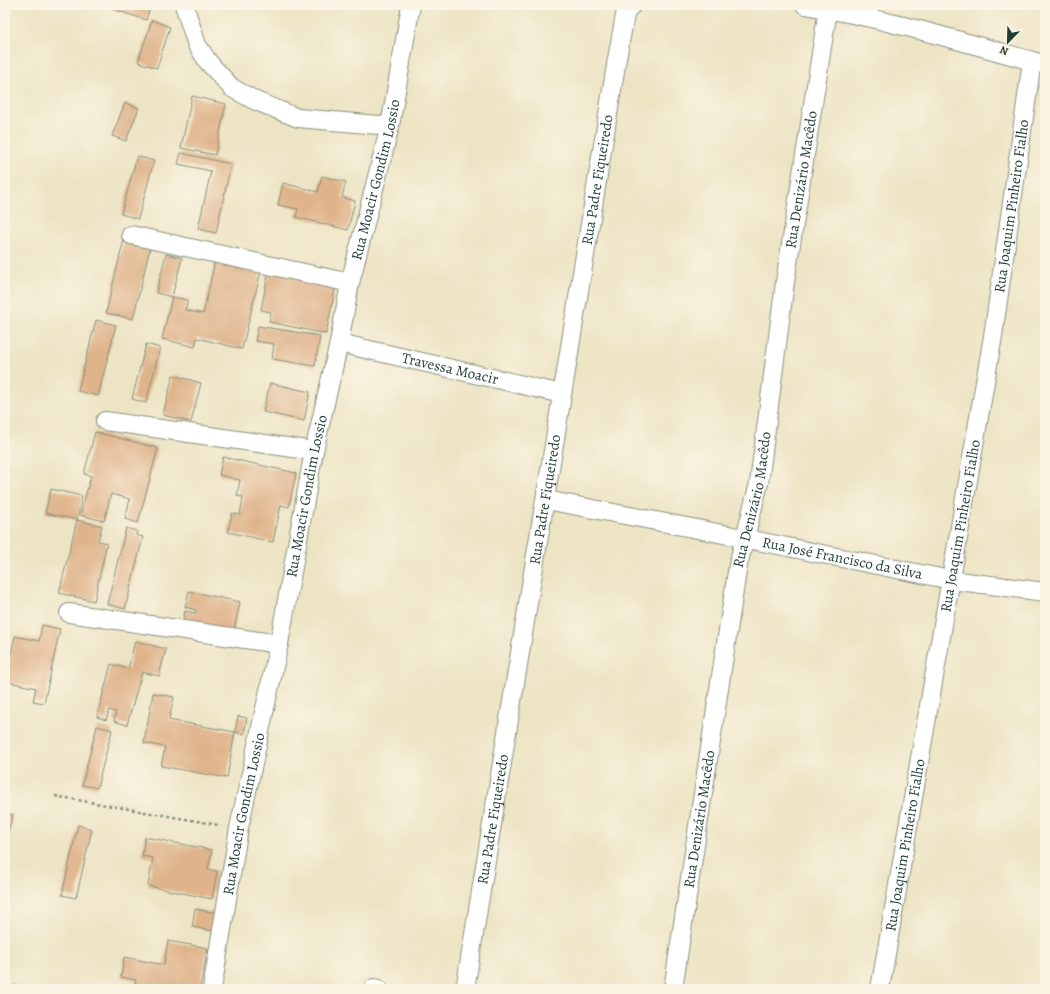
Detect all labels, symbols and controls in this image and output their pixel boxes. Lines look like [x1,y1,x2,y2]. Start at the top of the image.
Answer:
north arrow [988,22,1028,62]
text: N [998,42,1011,59]
street label: Rua Moacir Gondim Lossio [346,98,404,262]
street label: Rua Denizário Macêdo [780,109,822,250]
street label: Rua Padre Fiqueiredo [577,113,618,246]
street label: Rua Joaquim Pinheiro Fialho [989,118,1034,294]
street label: Travessa Moacir [400,348,501,389]
street label: Rua Moacir Gondim Lossio [281,413,332,579]
street label: Rua Denizário Macêdo [728,430,776,570]
street label: Rua Padre Fiqueiredo [525,433,565,566]
street label: Rua Joaquim Pinheiro Fialho [935,438,985,614]
street label: Rua José Francisco da Silva [760,532,924,584]
street label: Rua Moacir Gondim Lossio [218,731,269,897]
street label: Rua Denizário Macêdo [679,749,719,889]
street label: Rua Padre Fiqueiredo [472,753,513,886]
street label: Rua Joaquim Pinheiro Fialho [880,757,930,933]

